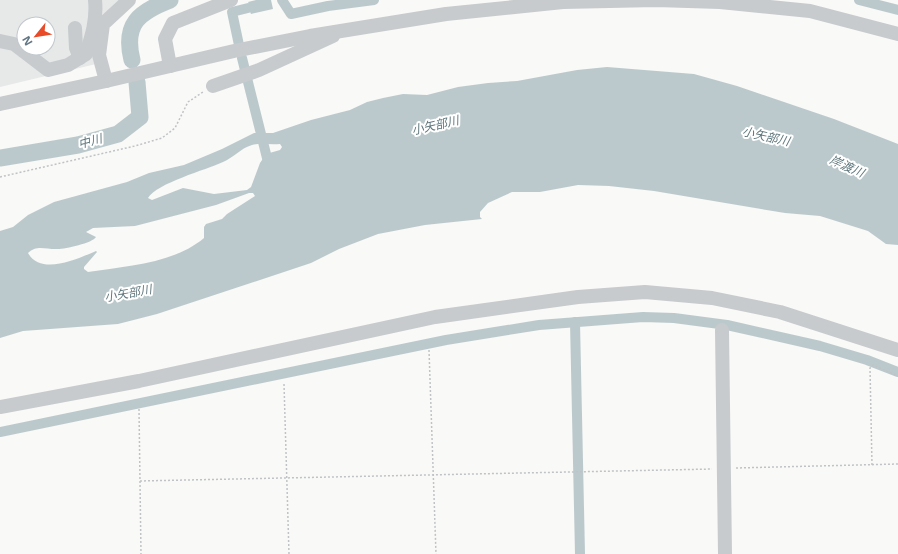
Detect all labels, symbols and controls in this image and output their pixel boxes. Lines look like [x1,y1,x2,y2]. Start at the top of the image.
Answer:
north arrow [16,16,56,56]
text: N [18,34,36,49]
water label: 小矢部川 [410,111,462,139]
water label: 小矢部川 [741,122,793,150]
water label: 中川 [76,129,106,152]
water label: 岸渡川 [827,151,869,182]
water label: 小矢部川 [103,280,155,306]

